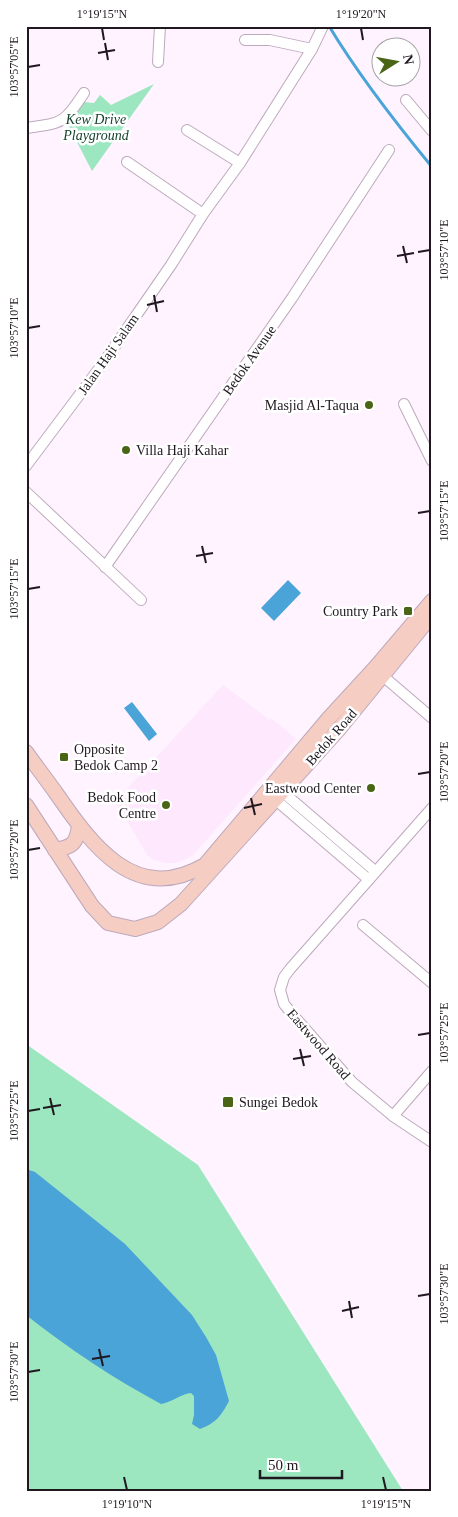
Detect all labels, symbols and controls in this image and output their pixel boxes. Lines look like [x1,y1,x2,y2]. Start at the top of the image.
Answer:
text: 1°19'15"N [77,7,128,21]
text: 1°19'20"N [336,7,387,21]
text: 103°57'05"E [7,36,21,98]
north arrow [370,38,420,88]
text: N [400,53,417,66]
park label: Kew Drive Playground [62,112,130,143]
text: 103°57'10"E [437,219,451,281]
text: 103°57'10"E [7,297,21,359]
street label: Jalan Haji Salam [75,311,142,397]
street label: Bedok Avenue [220,322,279,398]
place label: Masjid Al-Taqua [265,398,360,413]
marker: Masjid Al-Taqua [363,399,375,411]
place label: Villa Haji Kahar [136,443,229,458]
marker: Villa Haji Kahar [120,444,132,456]
text: 103°57'15"E [437,480,451,542]
text: 103°57'15"E [7,558,21,620]
place label: Country Park [323,604,398,619]
marker: Country Park [402,605,414,617]
street label: Bedok Road [303,706,360,769]
text: 103°57'20"E [437,741,451,803]
place label: Opposite Bedok Camp 2 [74,742,158,773]
marker: Opposite Bedok Camp 2 [58,751,70,763]
place label: Eastwood Center [265,781,361,796]
marker: Eastwood Center [365,782,377,794]
place label: Bedok Food Centre [87,790,156,821]
marker: Bedok Food Centre [160,799,172,811]
text: 103°57'20"E [7,819,21,881]
text: 103°57'25"E [437,1002,451,1064]
street label: Eastwood Road [284,1006,353,1083]
text: 103°57'25"E [7,1080,21,1142]
marker: Sungei Bedok [221,1095,235,1109]
place label: Sungei Bedok [239,1095,318,1110]
text: 103°57'30"E [437,1263,451,1325]
text: 103°57'30"E [7,1341,21,1403]
scale bar [260,1447,343,1479]
text: 50 m [268,1457,299,1473]
text: 1°19'10"N [102,1497,153,1511]
text: 1°19'15"N [361,1497,412,1511]

